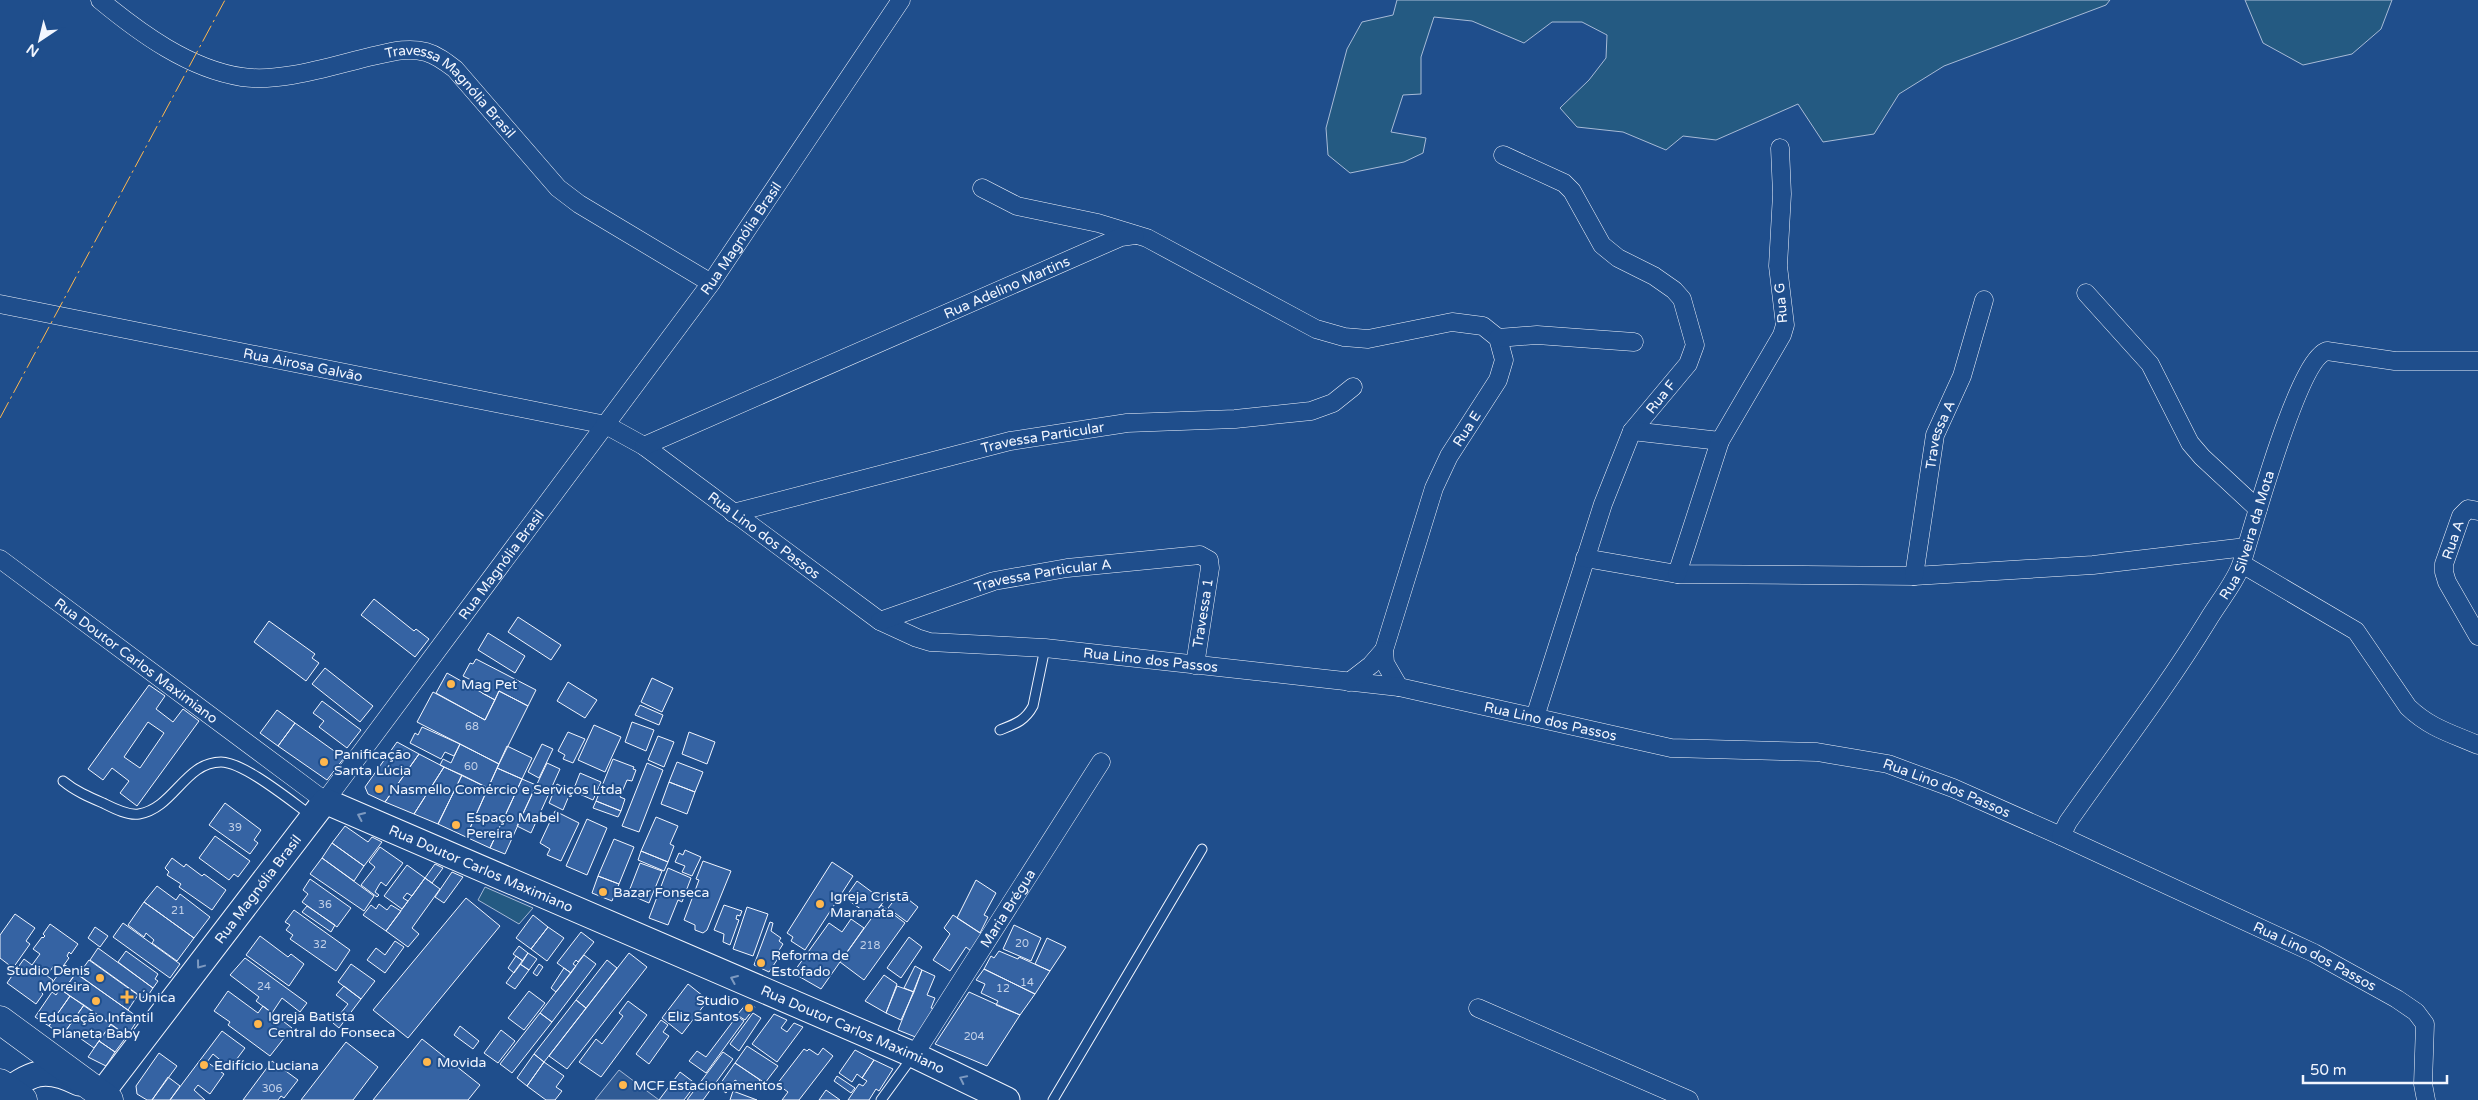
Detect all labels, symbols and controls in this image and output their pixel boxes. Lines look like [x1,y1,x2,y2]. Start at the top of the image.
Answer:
north arrow [15,15,65,65]
text: N [23,40,42,60]
street label: Travessa Magnólia Brasil [383,41,519,141]
street label: Rua Magnólia Brasil [697,179,785,298]
street label: Rua Adelino Martins [941,252,1072,322]
street label: Rua G [1771,282,1791,324]
street label: Rua Airosa Galvão [242,344,364,385]
street label: Rua F [1642,376,1680,417]
street label: Travessa A [1922,398,1958,470]
street label: Rua E [1449,408,1485,450]
street label: Travessa Particular [979,418,1106,457]
street label: Rua Silveira da Mota [2215,468,2278,603]
street label: Rua Lino dos Passos [705,488,824,583]
street label: Rua Magnólia Brasil [455,506,548,623]
street label: Rua A [2438,518,2468,562]
street label: Travessa Particular A [972,555,1112,596]
street label: Travessa 1 [1189,577,1217,649]
street label: Rua Doutor Carlos Maximiano [51,594,221,727]
street label: Rua Lino dos Passos [1082,644,1219,676]
place label: Mag Pet [461,676,518,693]
marker: Mag Pet [445,678,457,690]
street label: Rua Lino dos Passos [1482,698,1619,744]
house number: 68 [465,720,479,733]
place label: Panificação Santa Lúcia [334,746,411,779]
street label: Rua Lino dos Passos [1881,754,2013,821]
marker: Panificação Santa Lúcia [318,756,330,768]
house number: 60 [464,760,478,773]
place label: Nasmello Comércio e Serviços Ltda [389,781,622,798]
marker: Nasmello Comércio e Serviços Ltda [373,783,385,795]
place label: Espaço Mabel Pereira [466,809,559,842]
one-way arrow [357,812,366,823]
marker: Espaço Mabel Pereira [450,819,462,831]
house number: 39 [228,821,242,834]
street label: Rua Doutor Carlos Maximiano [386,821,576,916]
street label: Rua Magnólia Brasil [211,831,305,947]
street label: Maria Brégua [976,866,1039,951]
place label: Bazar Fonseca [613,884,709,901]
marker: Bazar Fonseca [597,886,609,898]
place label: Igreja Cristã Maranata [830,888,909,921]
house number: 36 [318,898,332,911]
marker: Igreja Cristã Maranata [814,898,826,910]
house number: 21 [171,904,185,917]
street label: Rua Lino dos Passos [2251,918,2380,994]
house number: 20 [1015,937,1029,950]
house number: 32 [313,938,327,951]
house number: 218 [860,939,880,952]
place label: Reforma de Estofado [771,947,849,980]
marker: Reforma de Estofado [755,957,767,969]
one-way arrow [197,959,205,968]
place label: Studio Denis Moreira [6,962,90,995]
marker: Studio Denis Moreira [94,972,106,984]
one-way arrow [730,974,739,985]
house number: 14 [1020,976,1034,989]
house number: 24 [257,980,271,993]
street label: Rua Doutor Carlos Maximiano [758,981,948,1077]
house number: 12 [996,982,1010,995]
place label: Única [138,989,176,1006]
marker: Única [120,990,134,1004]
place label: Studio Eliz Santos [667,992,739,1025]
marker: Educação Infantil Planeta Baby [90,995,102,1007]
marker: Studio Eliz Santos [743,1002,755,1014]
place label: Igreja Batista Central do Fonseca [268,1008,395,1041]
place label: Educação Infantil Planeta Baby [39,1009,153,1042]
marker: Igreja Batista Central do Fonseca [252,1018,264,1030]
house number: 204 [964,1030,984,1043]
scale bar [2303,1052,2447,1084]
place label: Movida [437,1054,486,1071]
marker: Movida [421,1056,433,1068]
place label: Edifício Luciana [214,1057,319,1074]
marker: Edifício Luciana [198,1059,210,1071]
text: 50 m [2310,1061,2347,1079]
one-way arrow [959,1075,968,1085]
place label: MCF Estacionamentos [633,1077,783,1094]
marker: MCF Estacionamentos [617,1079,629,1091]
house number: 306 [262,1082,282,1095]

